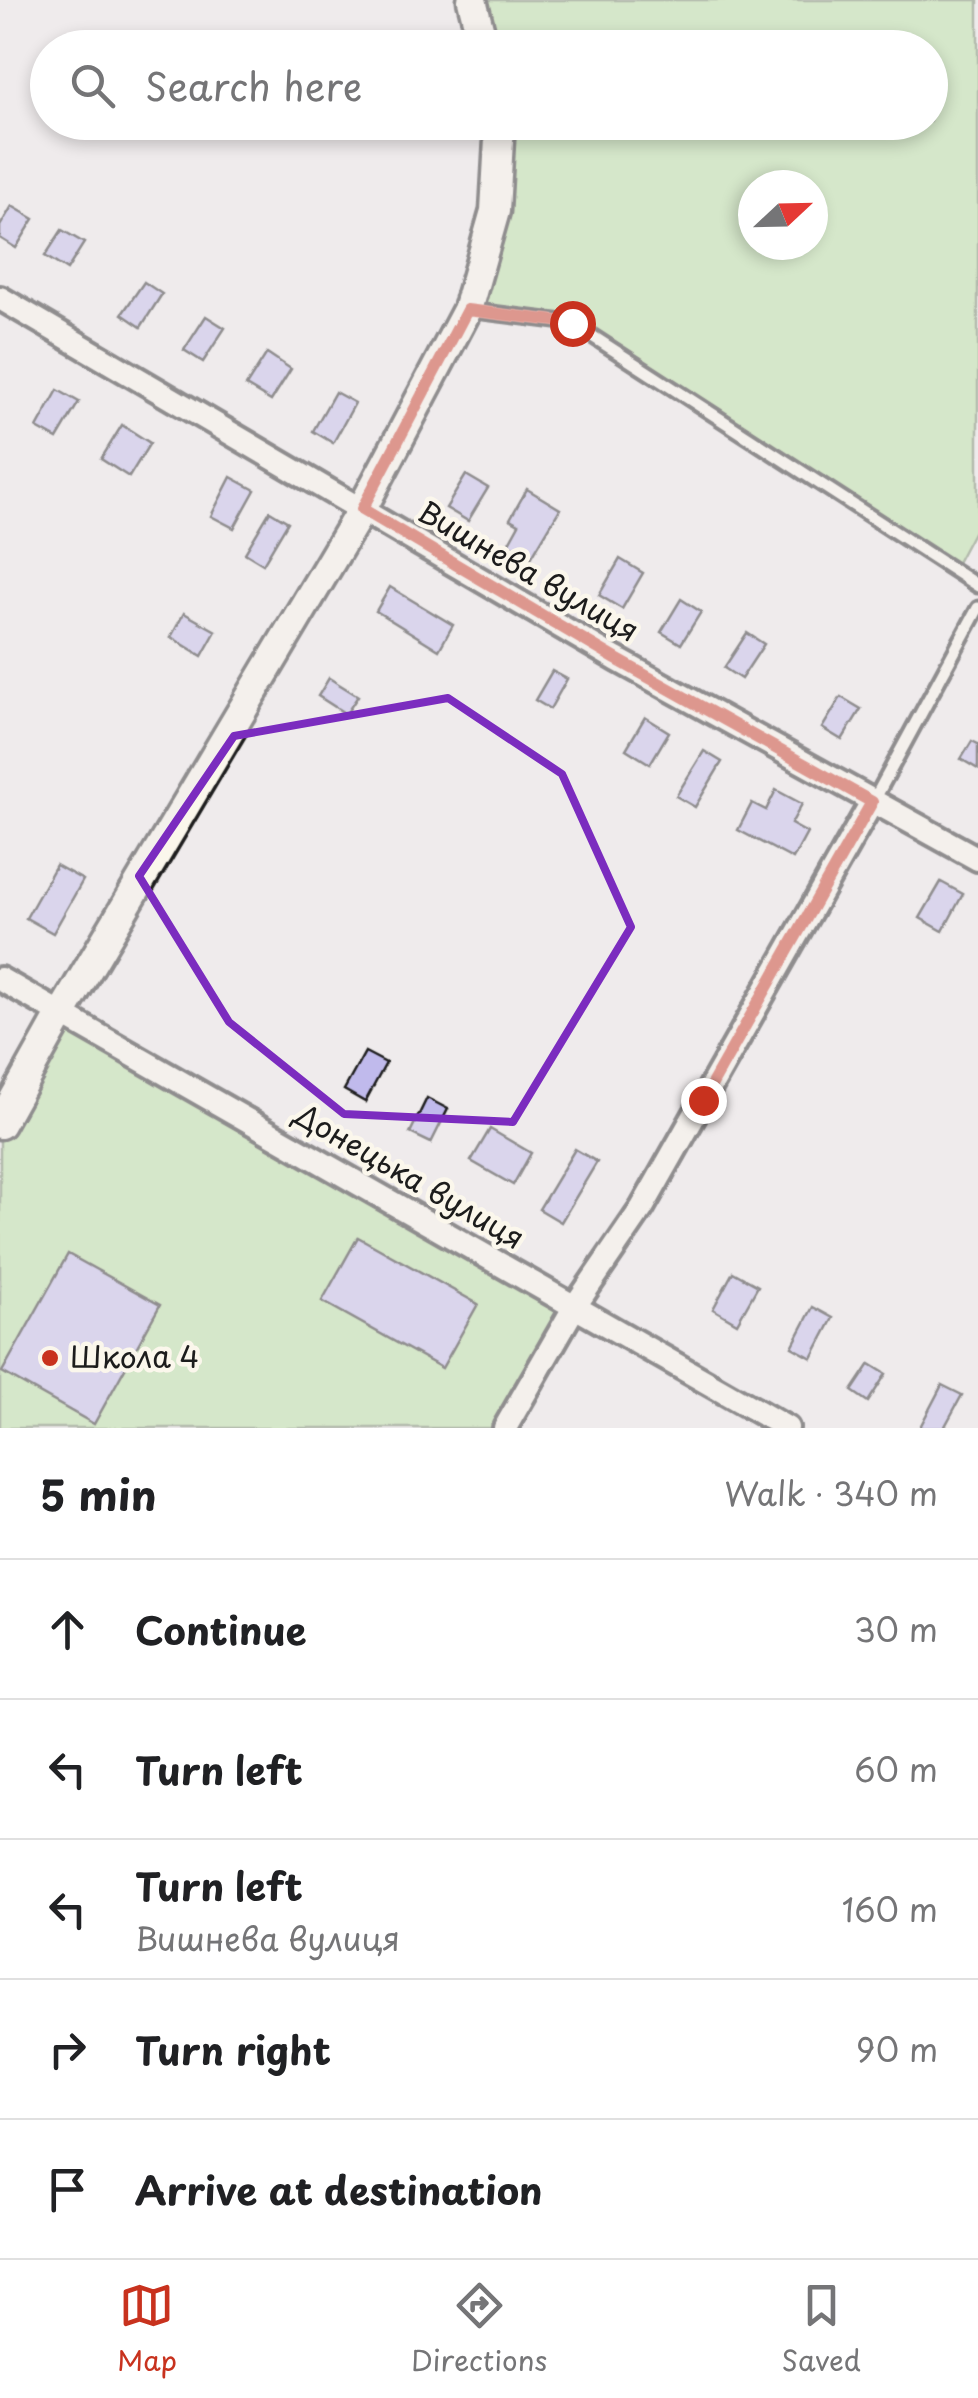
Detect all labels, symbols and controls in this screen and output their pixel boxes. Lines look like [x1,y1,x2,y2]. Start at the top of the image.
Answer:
search box [30,30,948,140]
text: Search here [145,57,362,114]
icon: search [65,58,120,113]
north arrow [738,170,828,260]
route start [550,301,596,347]
street label: Вишнева вулиця [410,488,648,651]
route end [681,1078,727,1124]
street label: Донецька вулиця [286,1090,534,1259]
place label: Школа 4 [70,1333,199,1378]
marker: Школа 4 [39,1347,61,1369]
text: 5 min [40,1462,157,1525]
text: Walk · 340 m [725,1469,938,1517]
text: Continue [135,1601,306,1658]
icon: ahead [40,1602,95,1657]
text: 30 m [854,1605,938,1653]
text: Turn left [135,1741,303,1798]
icon: left [40,1742,95,1797]
text: 60 m [854,1745,938,1793]
text: Turn left [135,1857,303,1914]
icon: left [40,1882,95,1937]
text: 160 m [842,1885,938,1933]
text: Вишнева вулиця [135,1914,400,1962]
text: Turn right [135,2021,331,2078]
icon: right [40,2022,95,2077]
text: 90 m [856,2025,938,2073]
text: Arrive at destination [135,2161,543,2218]
icon: arrive [40,2162,95,2217]
tab: Map [117,2278,177,2381]
tab: Directions [411,2278,547,2381]
tab: Saved [781,2278,861,2381]

